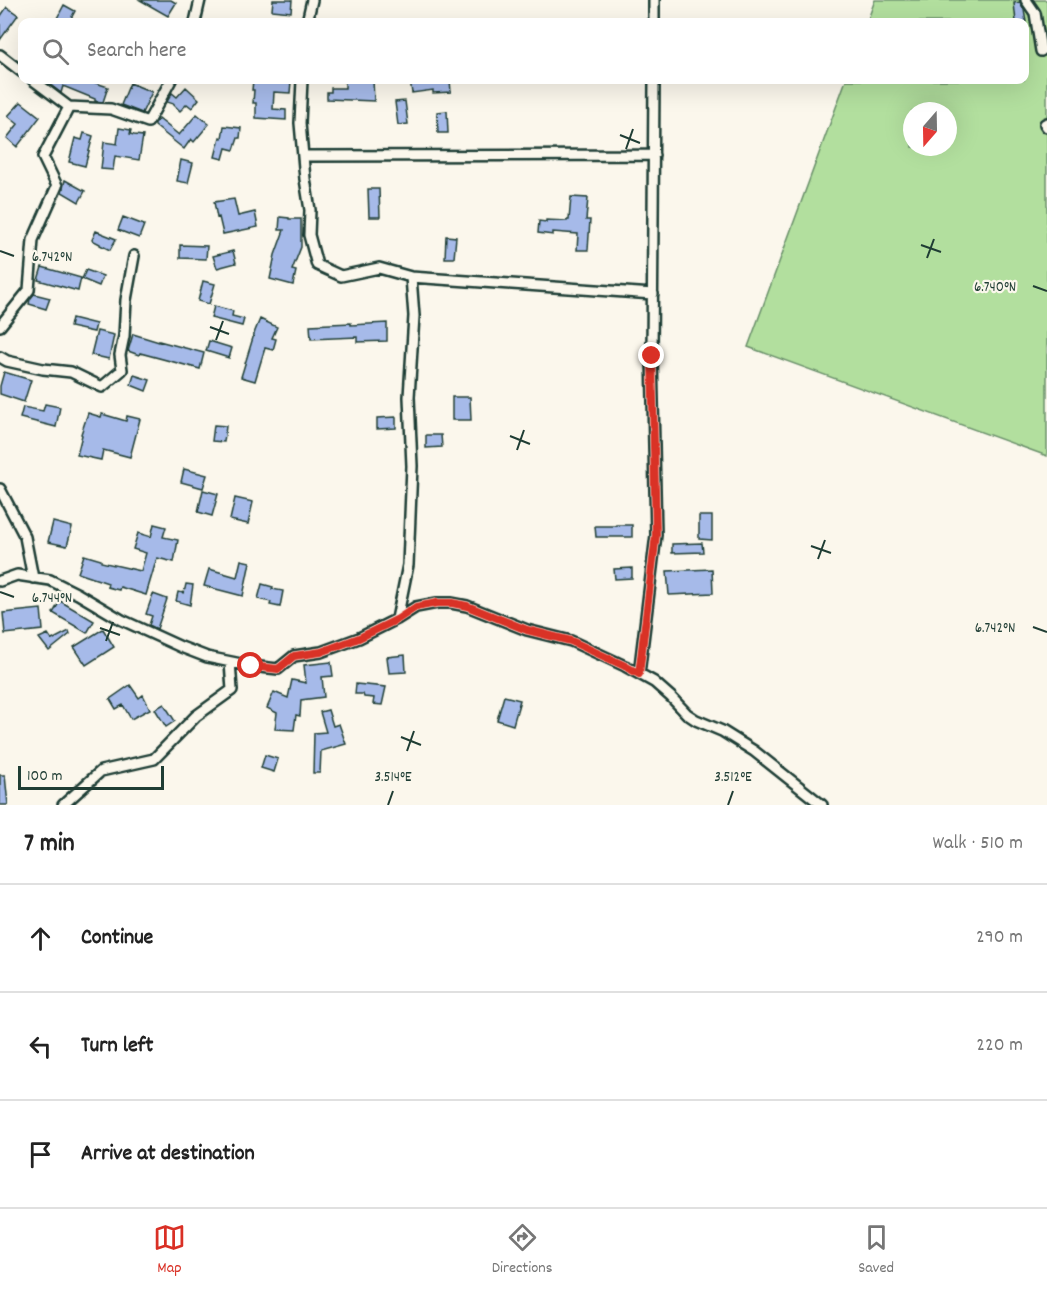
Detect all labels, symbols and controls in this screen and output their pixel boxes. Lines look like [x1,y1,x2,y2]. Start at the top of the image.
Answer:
search box [18,18,1029,84]
icon: search [39,35,72,68]
text: Search here [87,36,186,67]
north arrow [903,102,957,156]
text: 6.742°N [32,247,72,269]
text: 6.740°N [974,277,1016,299]
route end [638,342,664,368]
text: 6.744°N [32,588,72,610]
text: 6.742°N [975,618,1015,640]
route start [237,652,263,678]
scale bar [18,763,164,790]
text: 100 m [27,765,63,788]
text: 3.514°E [374,767,412,789]
text: 3.512°E [714,767,752,789]
text: 7 min [24,826,75,863]
text: Walk · 510 m [933,830,1023,858]
icon: ahead [24,922,57,955]
text: Continue [81,923,153,954]
text: 290 m [976,924,1023,952]
icon: left [24,1030,57,1063]
text: Turn left [81,1031,153,1062]
text: 220 m [976,1032,1023,1060]
icon: arrive [24,1138,57,1171]
text: Arrive at destination [81,1139,255,1170]
tab: Map [153,1221,186,1280]
tab: Directions [492,1221,552,1280]
tab: Saved [858,1221,894,1280]

